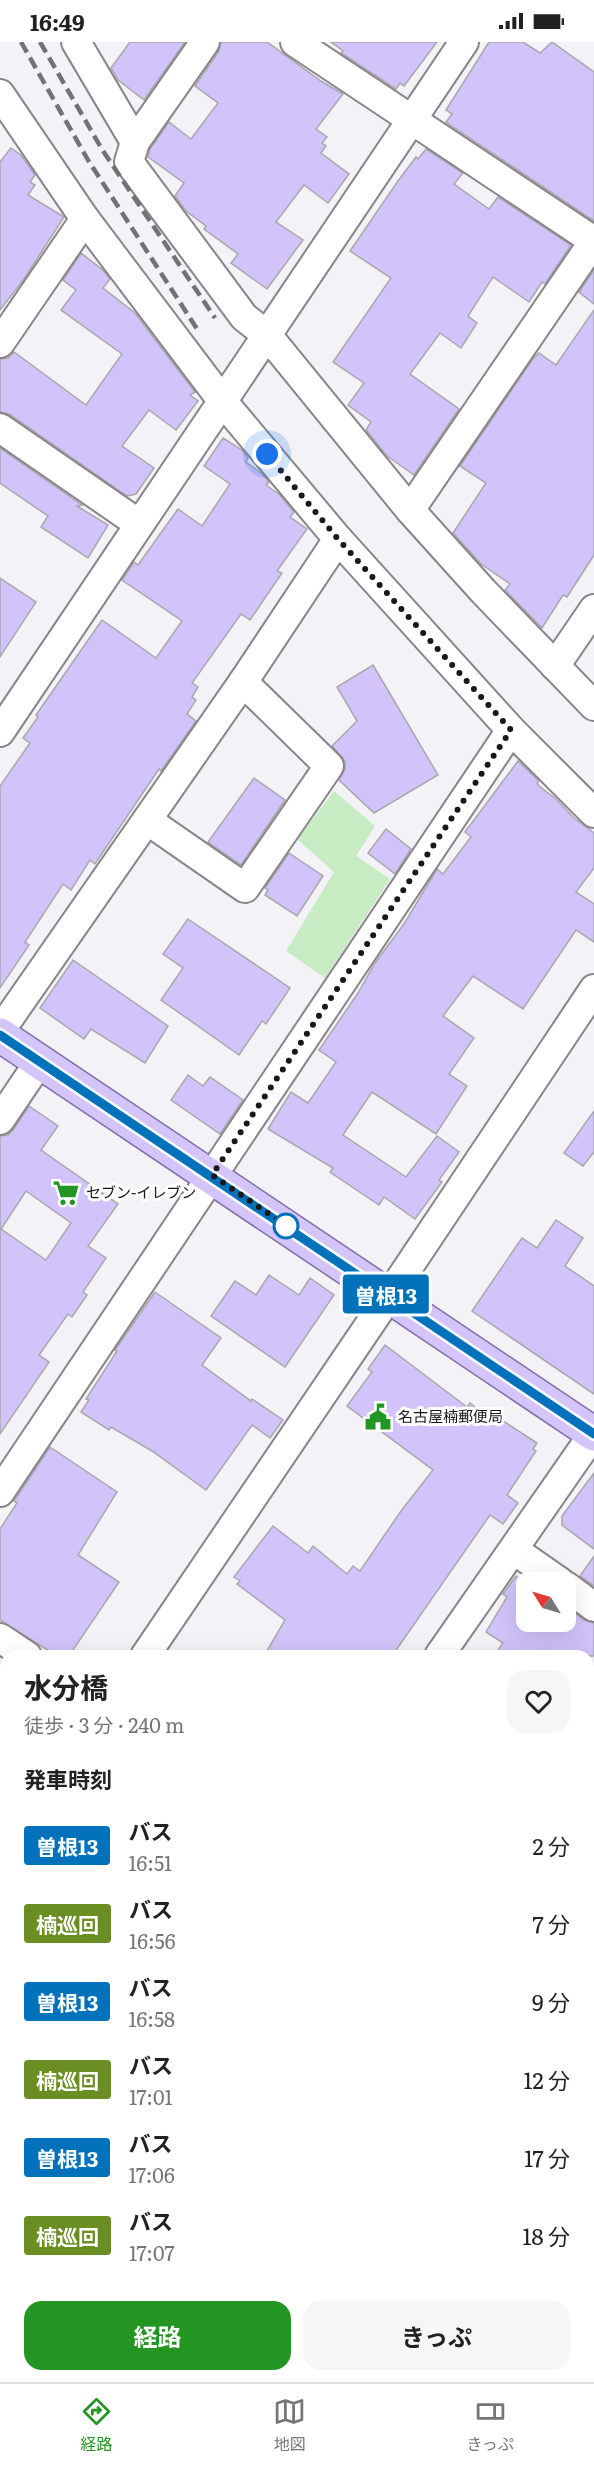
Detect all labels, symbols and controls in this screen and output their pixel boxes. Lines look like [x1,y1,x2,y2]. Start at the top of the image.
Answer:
text: 16:49 [30,5,85,38]
your location [252,439,282,469]
supermarket icon: セブン-イレブン [51,1178,81,1208]
place label: セブン-イレブン [86,1180,196,1203]
unlabelled marker [273,1213,299,1239]
line badge: 曽根13 [344,1274,428,1314]
text: 曽根13 [355,1279,417,1310]
public building icon: 名古屋楠郵便局 [363,1402,393,1432]
place label: 名古屋楠郵便局 [398,1404,503,1427]
north arrow [516,1572,576,1632]
map controls [516,1572,576,1632]
text: 水分橋 [24,1665,108,1707]
button: heart [507,1670,570,1733]
text: 徒歩 · 3 分 · 240 m [24,1709,184,1739]
text: 発車時刻 [24,1762,112,1795]
text: バス [128,1814,172,1847]
text: 2 分 [532,1829,570,1862]
text: 曽根13 [36,1830,98,1861]
text: 16:51 [128,1847,172,1877]
text: バス [129,1892,173,1925]
text: 7 分 [532,1907,570,1940]
text: 楠巡回 [36,1908,99,1939]
text: 16:56 [129,1925,175,1955]
text: バス [128,1970,172,2003]
text: 9 分 [532,1985,570,2018]
text: 曽根13 [36,1986,98,2017]
text: 16:58 [128,2003,175,2033]
text: バス [129,2048,173,2081]
text: 12 分 [523,2063,570,2096]
text: 楠巡回 [36,2064,99,2095]
text: 17:01 [129,2081,173,2111]
text: バス [128,2126,172,2159]
text: 17 分 [524,2141,570,2174]
text: 曽根13 [36,2142,98,2173]
text: 17:06 [128,2159,175,2189]
text: バス [129,2204,173,2237]
text: 18 分 [523,2219,570,2252]
text: 楠巡回 [36,2220,99,2251]
text: 17:07 [129,2237,175,2267]
button: 経路 [24,2301,291,2370]
button: きっぷ [303,2301,570,2370]
tab: 経路 [80,2395,113,2455]
tab: 地図 [273,2395,306,2455]
tab: きっぷ [467,2395,514,2455]

